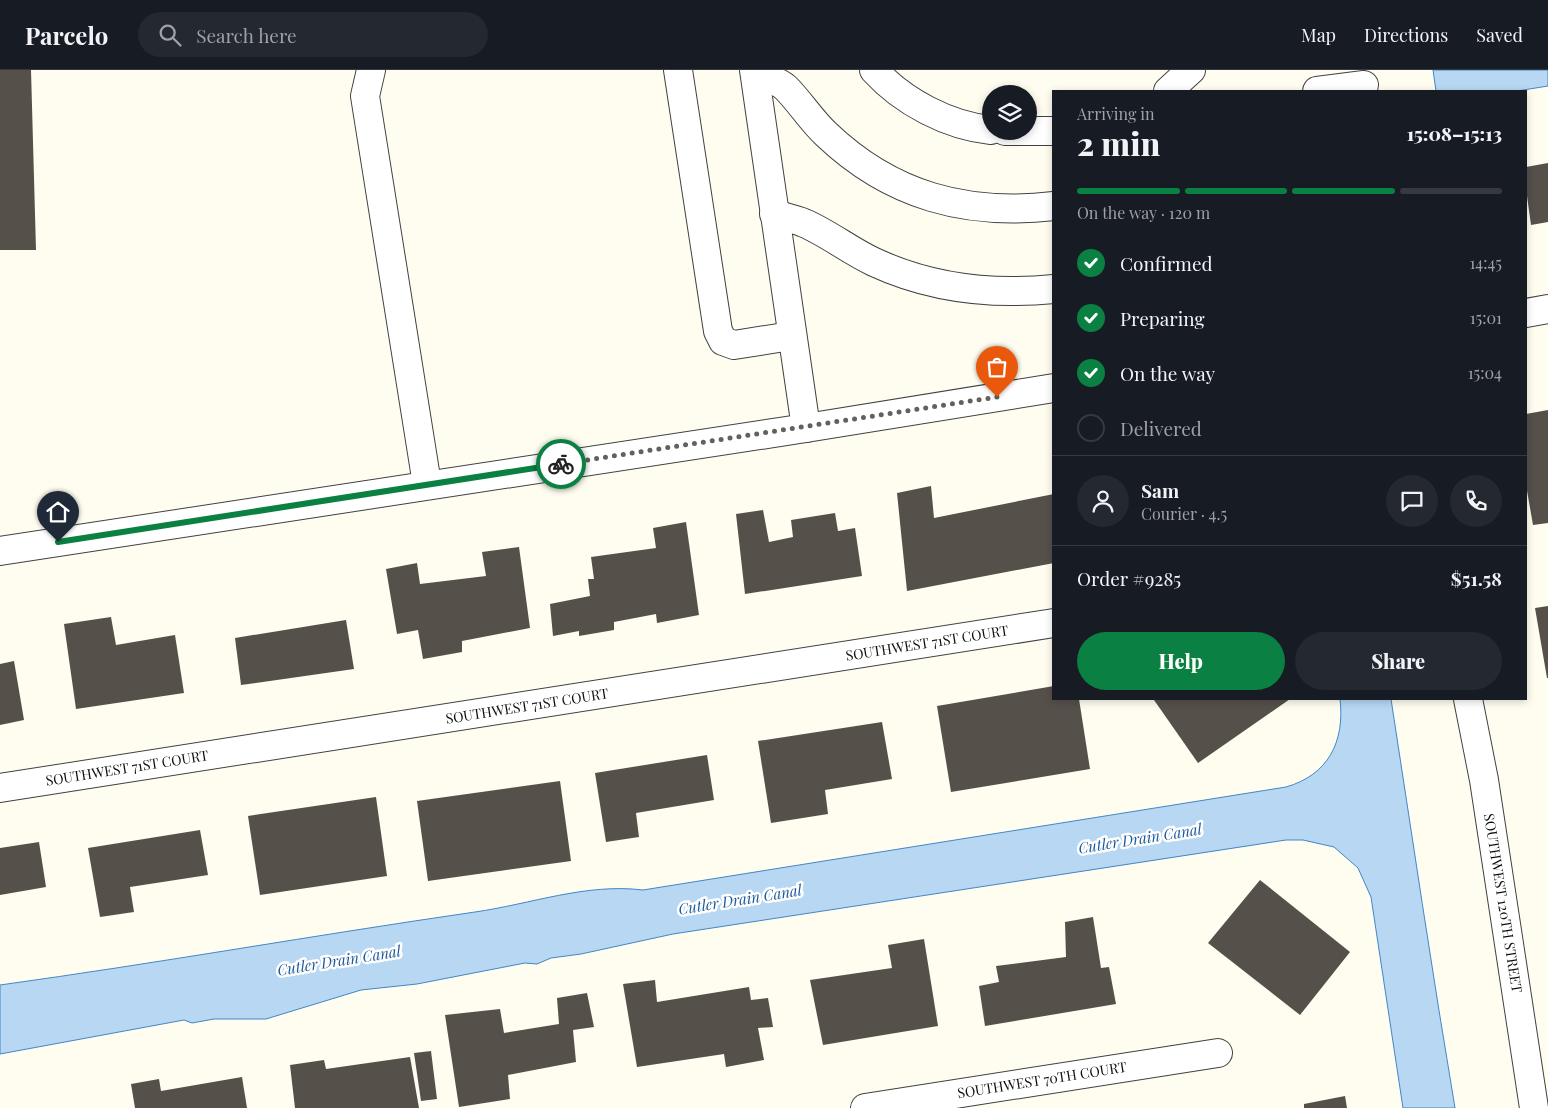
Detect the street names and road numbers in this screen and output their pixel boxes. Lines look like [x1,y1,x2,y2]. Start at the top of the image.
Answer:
street label: SOUTHWEST 71ST COURT [844,620,1010,665]
street label: SOUTHWEST 71ST COURT [444,683,610,728]
street label: SOUTHWEST 71ST COURT [44,745,210,790]
street label: SOUTHWEST 120TH STREET [1480,812,1527,994]
street label: SOUTHWEST 70TH COURT [956,1057,1128,1102]

